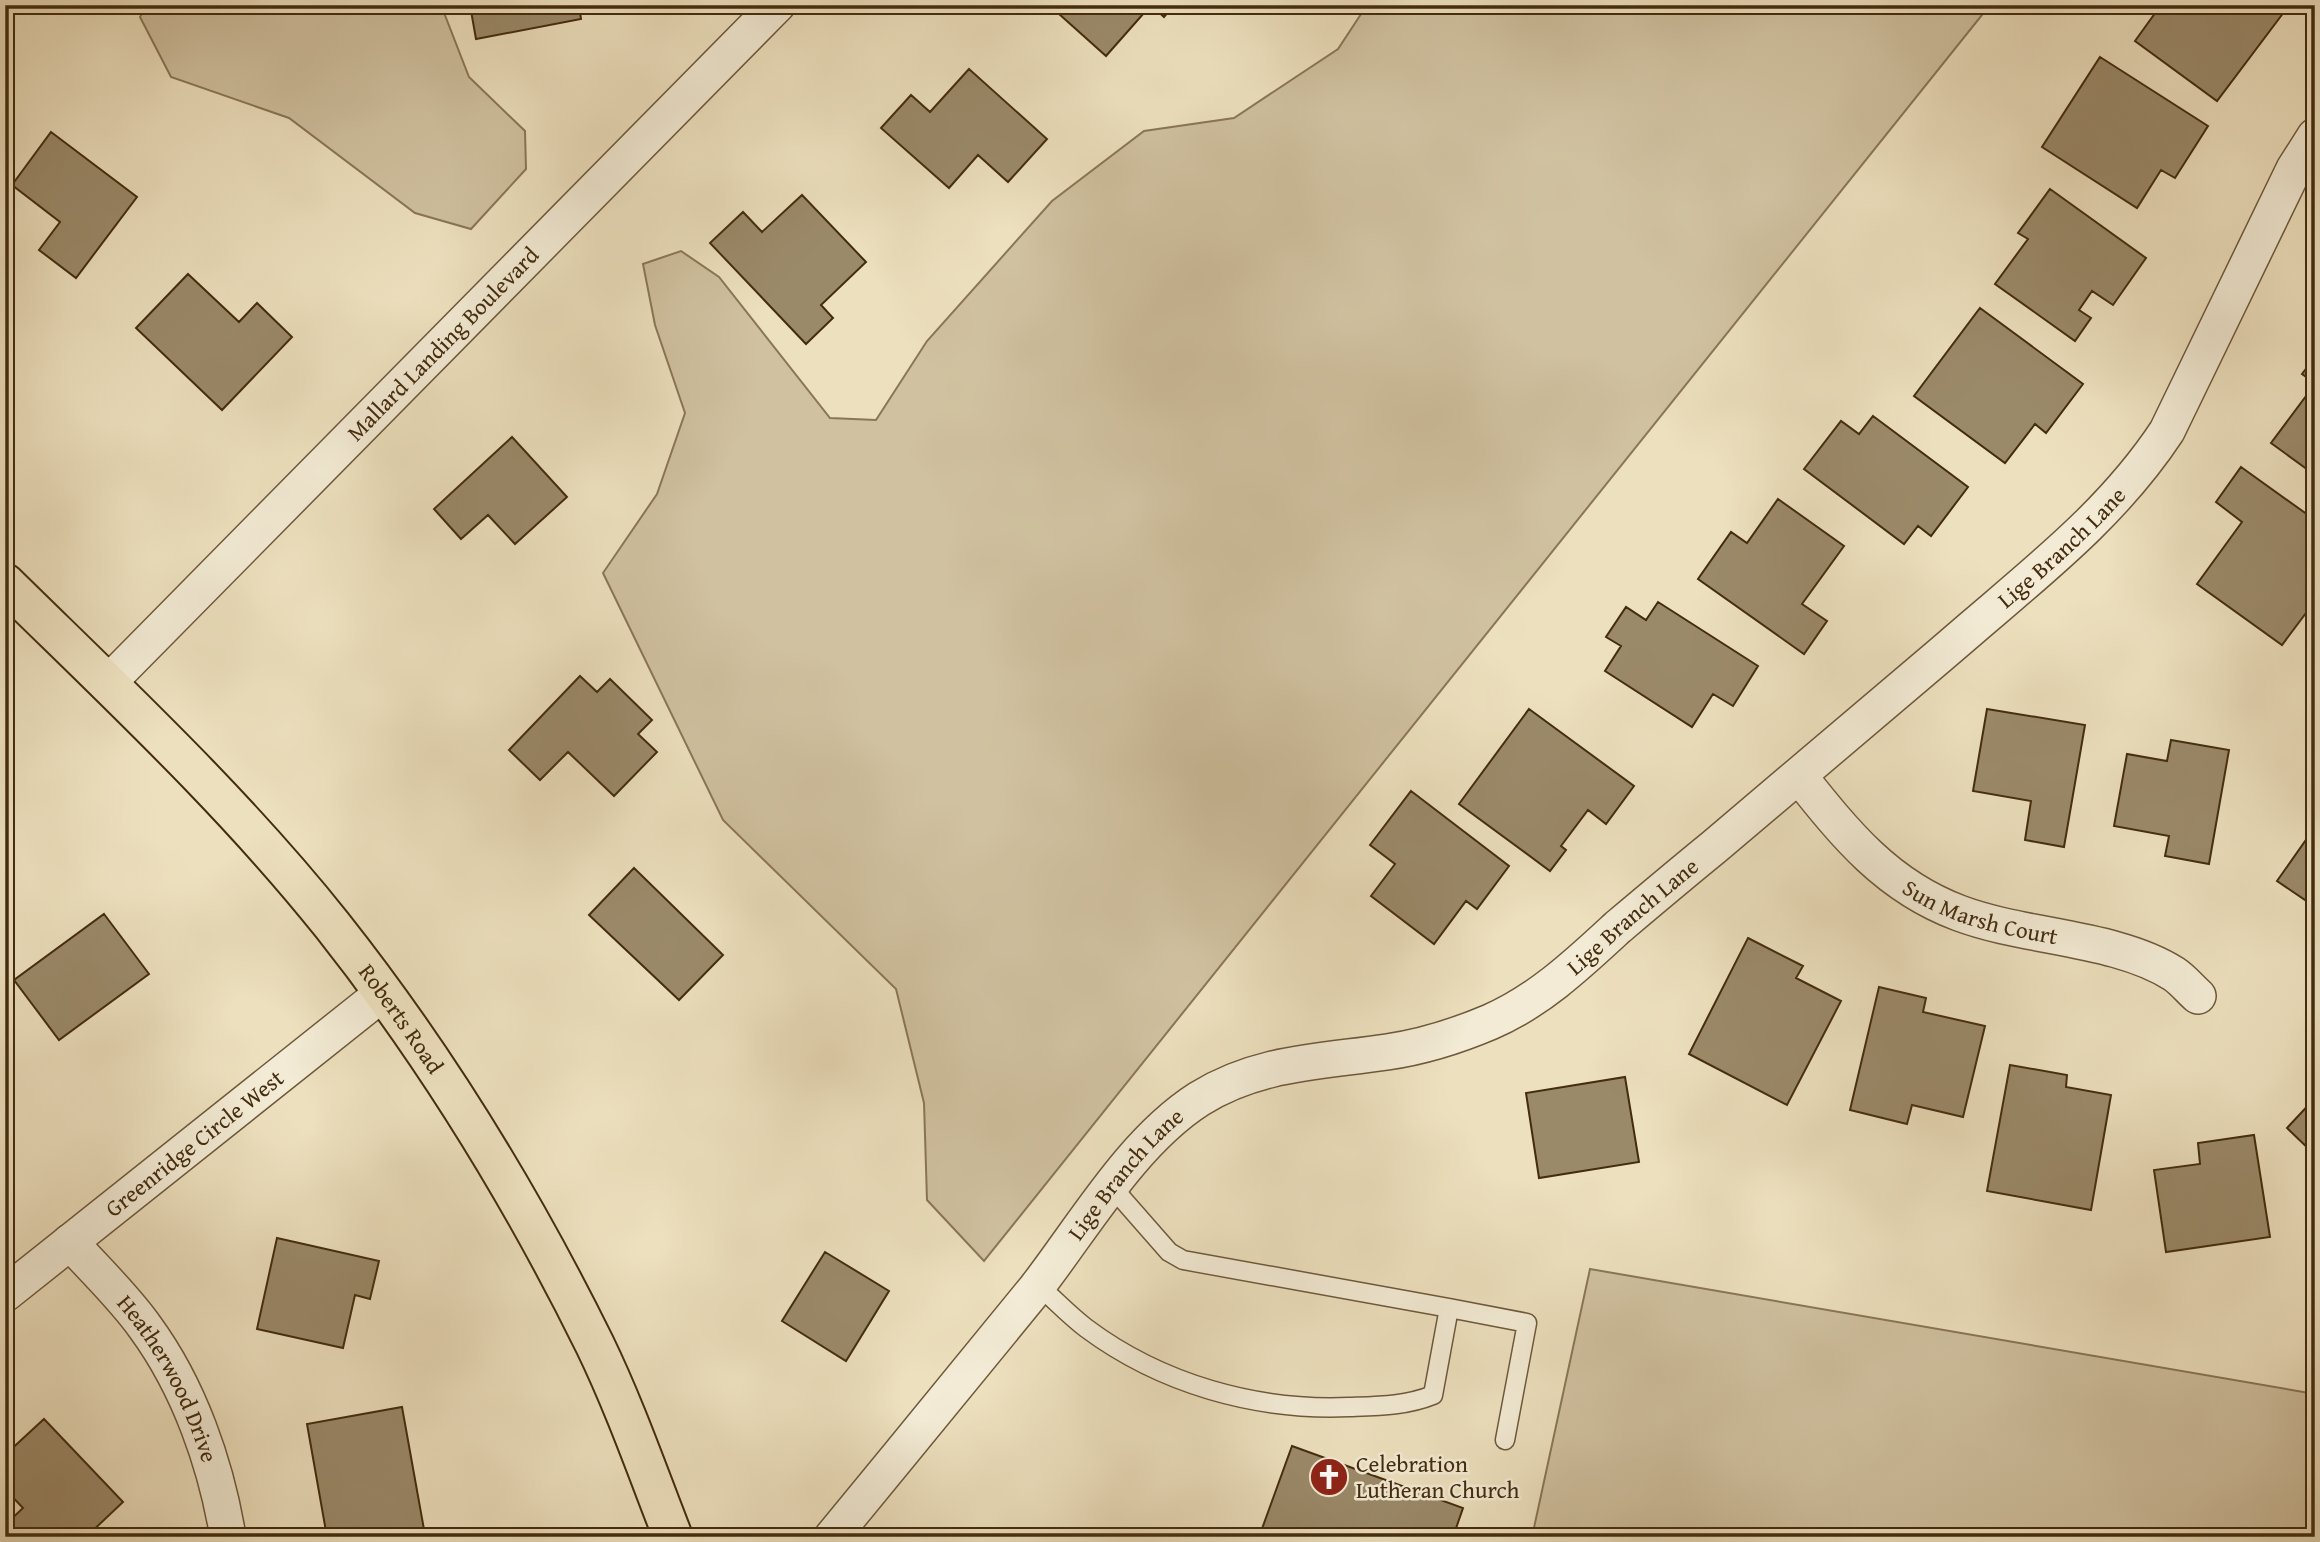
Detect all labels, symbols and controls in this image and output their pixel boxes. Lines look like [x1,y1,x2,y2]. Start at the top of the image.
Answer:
street label: Mallard Landing Boulevard [339,238,546,448]
street label: Lige Branch Lane [1990,479,2133,615]
street label: Lige Branch Lane [1559,849,1705,982]
street label: Sun Marsh Court [1896,871,2061,952]
street label: Roberts Road [351,957,452,1080]
street label: Greenridge Circle West [98,1061,290,1224]
street label: Lige Branch Lane [1059,1100,1190,1247]
street label: Heatherwood Drive [110,1287,226,1466]
place label: Celebration Lutheran Church [1356,1447,1519,1506]
church icon: Celebration Lutheran Church [1308,1456,1350,1498]

